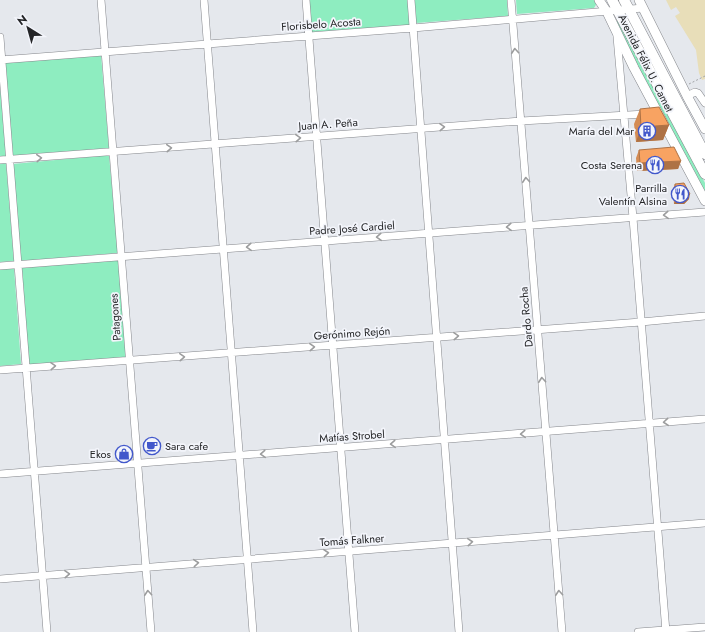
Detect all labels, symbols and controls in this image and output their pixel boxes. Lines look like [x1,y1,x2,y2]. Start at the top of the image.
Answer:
north arrow [8,8,48,48]
text: N [14,11,30,29]
street label: Avenida Félix U. Camet [614,11,678,115]
street label: Florisbelo Acosta [281,13,361,35]
one-way arrow [511,48,520,54]
street label: Juan A. Peña [296,114,358,134]
building icon: María del Mar [637,121,657,141]
one-way arrow [439,122,445,131]
place label: María del Mar [569,123,634,139]
one-way arrow [295,133,301,142]
one-way arrow [165,143,172,152]
one-way arrow [36,153,42,162]
restaurant icon: Costa Serena [645,155,665,175]
place label: Costa Serena [581,157,642,173]
one-way arrow [521,177,530,183]
place label: Parrilla Valentín Alsina [599,180,667,209]
restaurant icon: Parrilla Valentín Alsina [670,184,690,204]
one-way arrow [663,211,669,220]
street label: Padre José Cardiel [309,217,395,239]
one-way arrow [506,223,512,232]
one-way arrow [376,233,382,242]
one-way arrow [246,243,252,252]
street label: Dardo Rocha [515,286,537,348]
street label: Patagones [105,292,125,341]
street label: Gerónimo Rejón [313,322,391,344]
one-way arrow [453,332,459,341]
one-way arrow [309,343,315,352]
one-way arrow [179,352,186,361]
one-way arrow [50,362,56,371]
one-way arrow [537,377,546,383]
one-way arrow [663,418,669,427]
street label: Matías Strobel [319,426,385,446]
one-way arrow [520,429,526,438]
cafe icon: Sara cafe [142,436,162,456]
place label: Sara cafe [165,438,208,454]
one-way arrow [390,439,396,448]
shop icon: Ekos [114,444,134,464]
place label: Ekos [90,446,112,462]
one-way arrow [260,449,266,458]
street label: Tomás Falkner [319,530,385,550]
one-way arrow [467,537,473,546]
one-way arrow [323,549,329,558]
one-way arrow [193,559,199,568]
one-way arrow [64,569,70,578]
one-way arrow [144,590,153,596]
one-way arrow [554,590,563,596]

